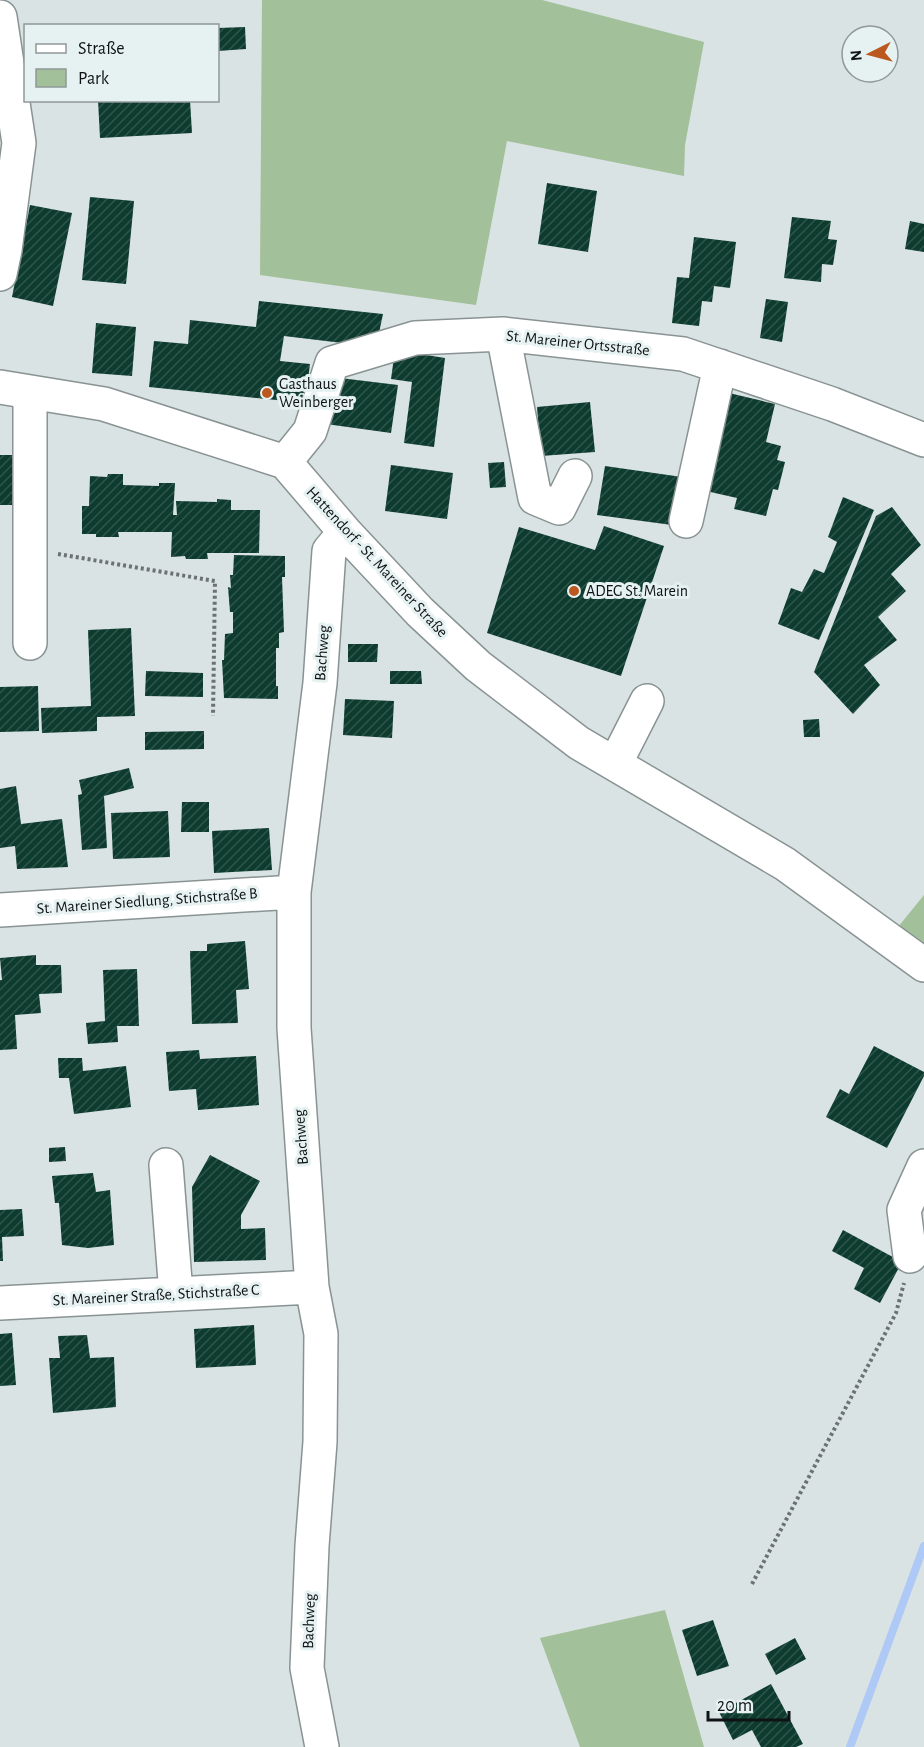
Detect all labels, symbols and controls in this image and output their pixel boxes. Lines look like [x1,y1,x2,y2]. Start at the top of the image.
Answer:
legend [24,24,219,102]
north arrow [840,24,900,84]
text: Straße [78,40,124,58]
text: N [848,49,865,62]
text: Park [78,70,110,88]
street label: St. Mareiner Ortsstraße [506,328,650,358]
place label: Gasthaus Weinberger [279,376,354,410]
marker: Gasthaus Weinberger [260,386,274,400]
street label: Hattendorf - St. Mareiner Straße [303,484,451,640]
place label: ADEG St. Marein [586,583,688,599]
marker: ADEG St. Marein [567,584,581,598]
street label: Bachweg [312,624,332,681]
street label: St. Mareiner Siedlung, Stichstraße B [36,885,258,917]
street label: Bachweg [291,1108,311,1165]
street label: St. Mareiner Straße, Stichstraße C [52,1282,260,1308]
street label: Bachweg [300,1593,318,1649]
scale bar [708,1684,789,1722]
text: 20 m [717,1697,752,1715]

